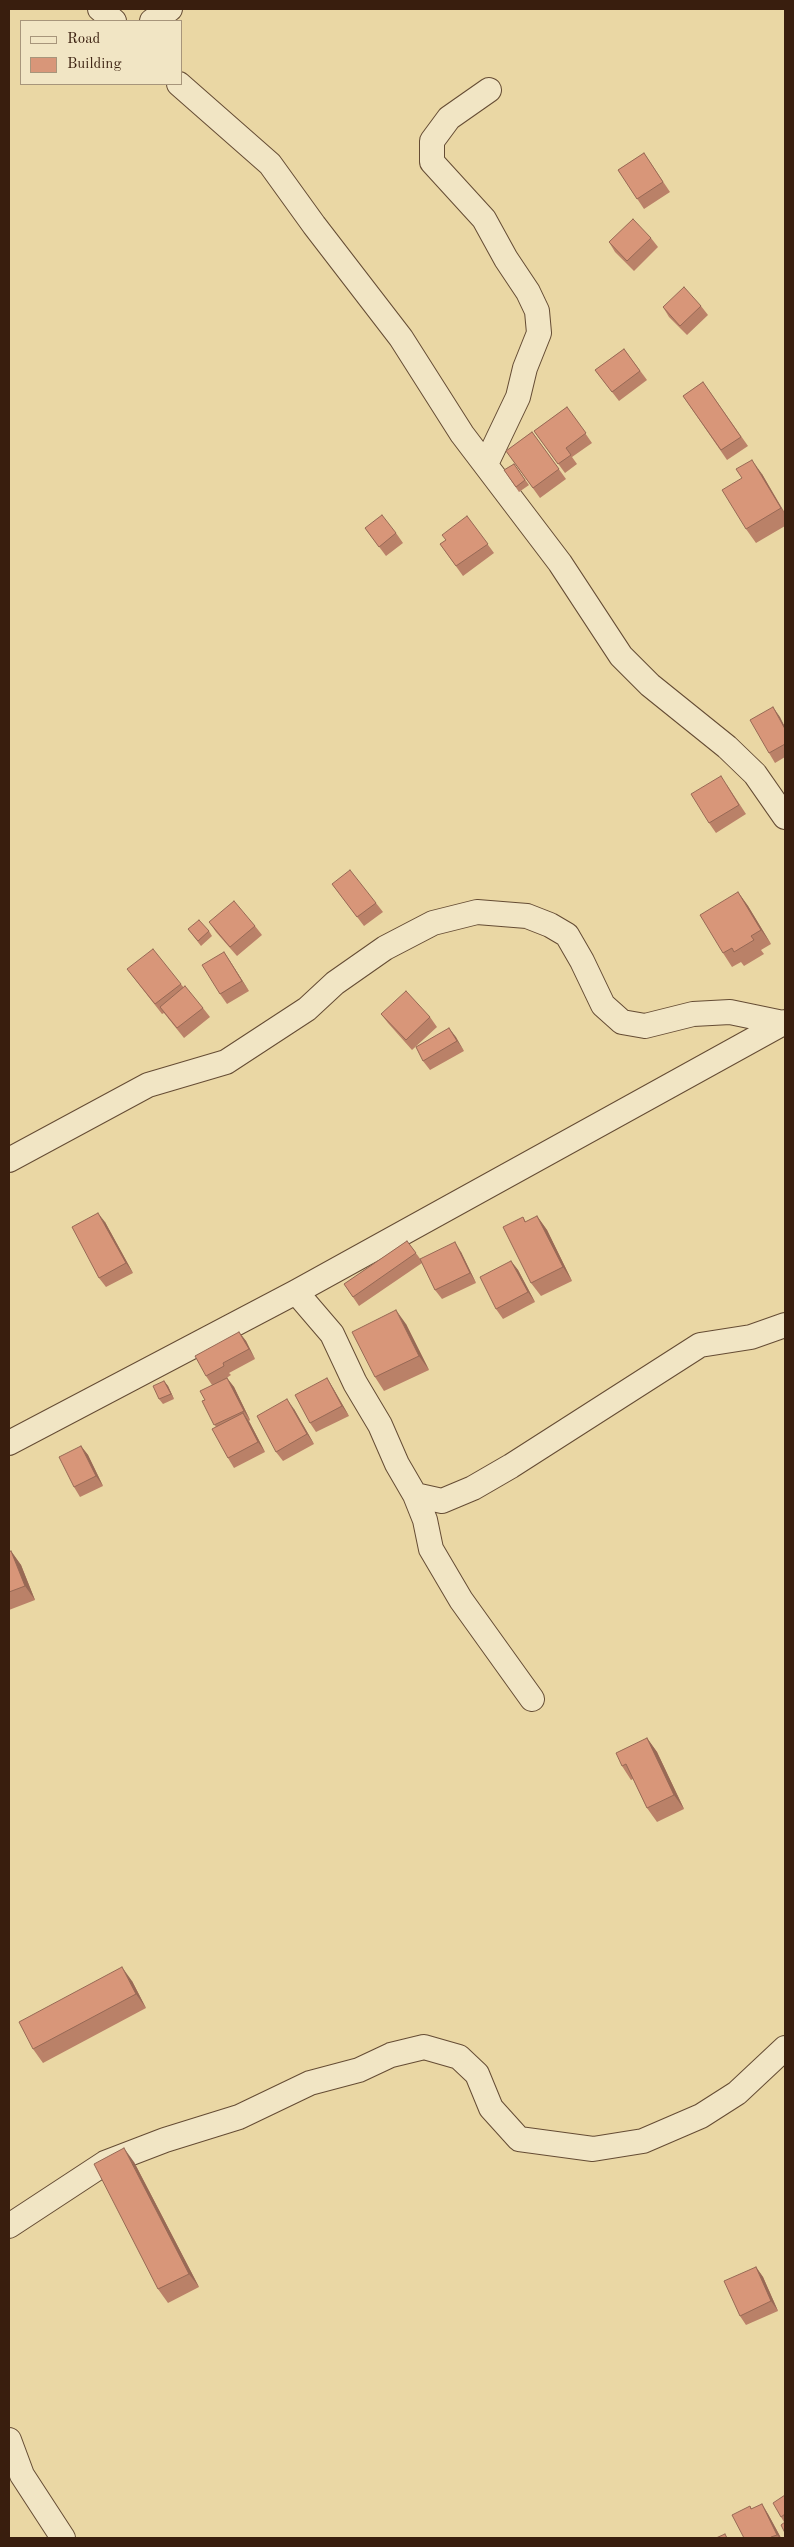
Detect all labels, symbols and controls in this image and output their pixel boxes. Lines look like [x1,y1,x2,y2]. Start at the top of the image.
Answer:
legend [20,20,182,85]
text: Road [67,32,100,47]
text: Building [67,57,122,72]

